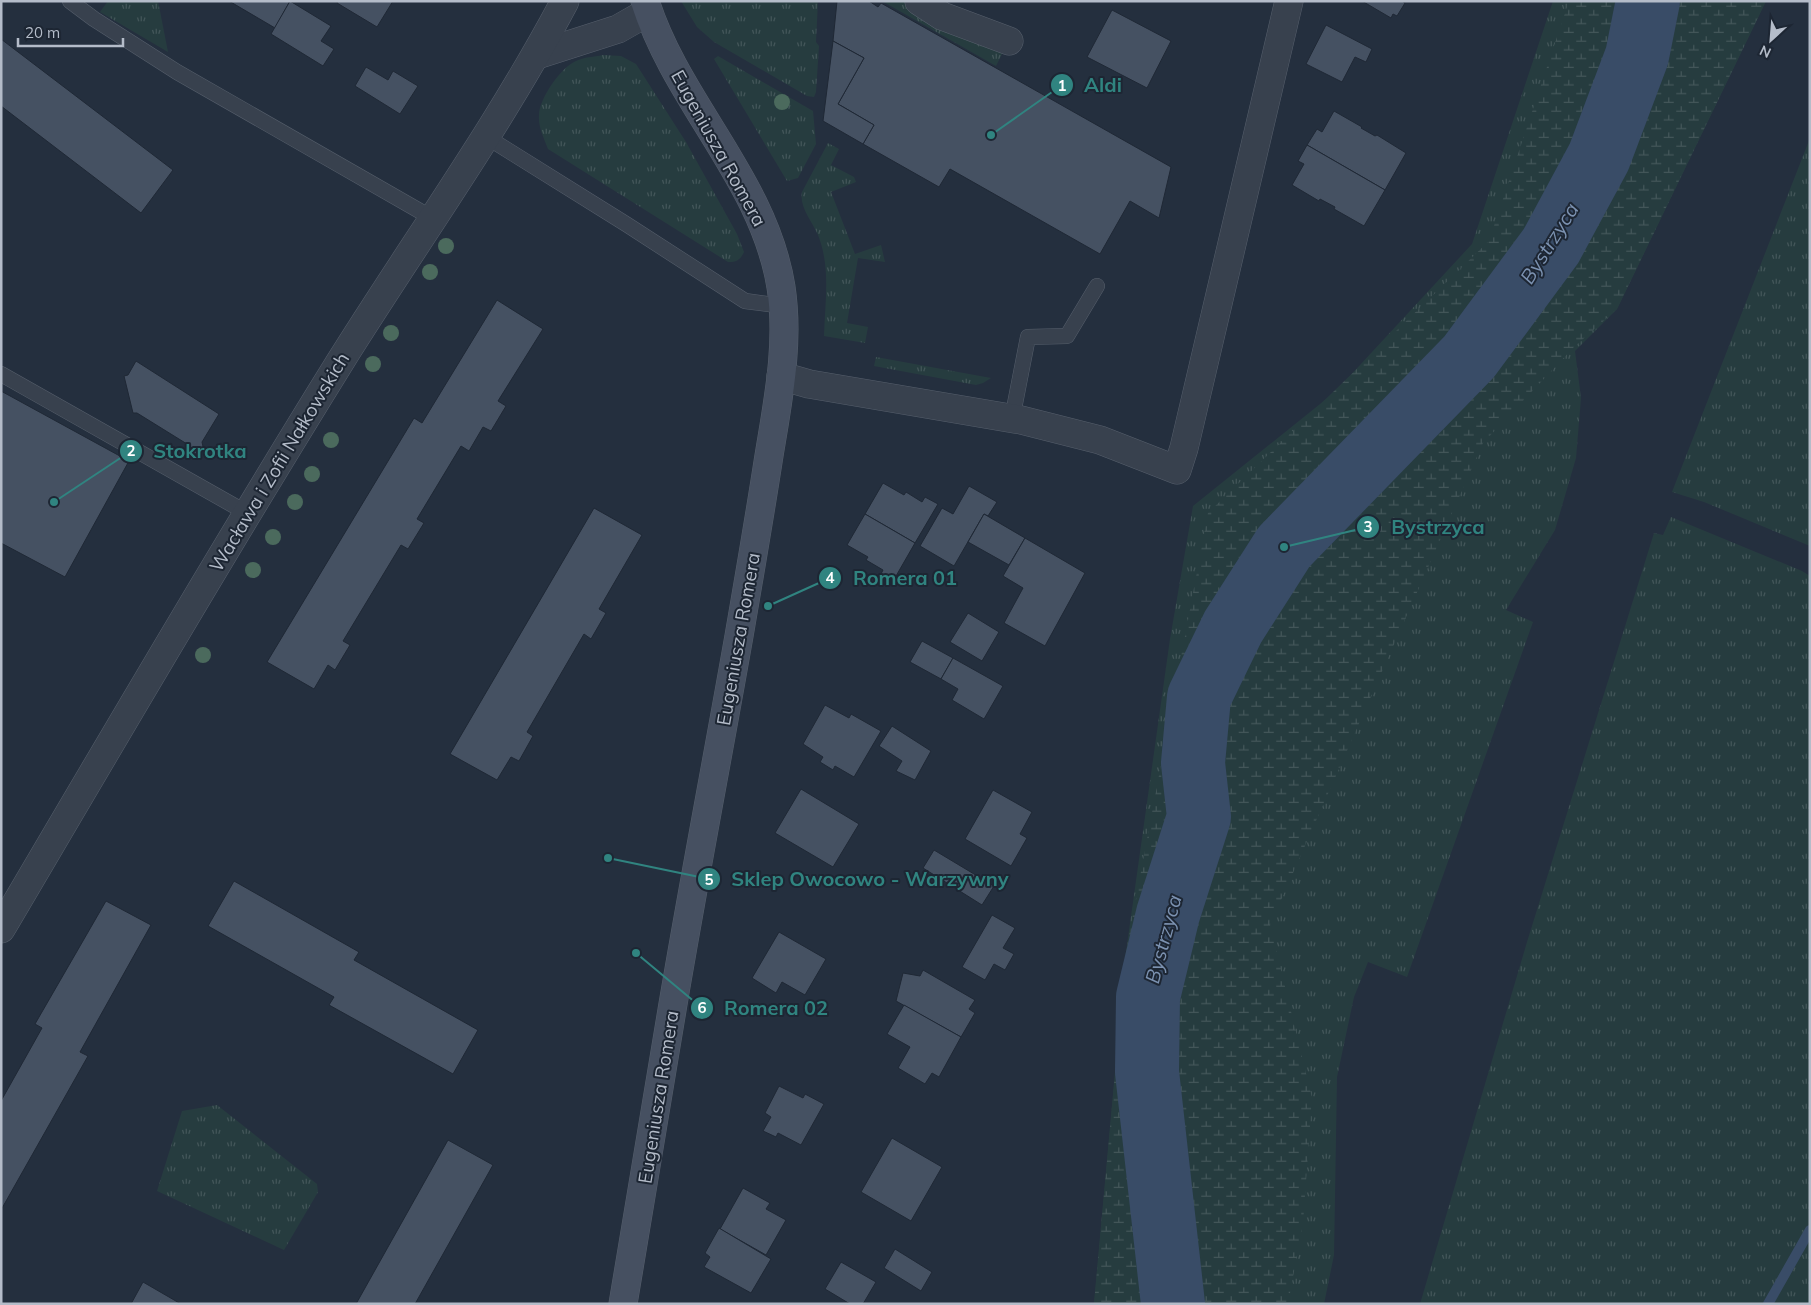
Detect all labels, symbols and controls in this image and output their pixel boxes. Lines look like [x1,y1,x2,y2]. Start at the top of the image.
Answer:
scale bar [18,15,122,47]
north arrow [1746,15,1796,65]
text: 20 m [25,23,60,42]
text: N [1757,41,1774,62]
street label: Eugeniusza Romera [666,66,772,230]
callout: Aldi [1049,68,1132,103]
text: Aldi [1084,72,1122,97]
text: 1 [1057,76,1067,95]
water label: Bystrzyca [1514,198,1584,288]
street label: Wacława i Zofii Nałkowskich [204,348,354,576]
callout: Stokrotka [119,434,257,469]
text: Stokrotka [153,438,247,463]
text: 2 [126,441,136,460]
callout: Bystrzyca [1356,509,1494,544]
text: Bystrzyca [1391,514,1485,539]
text: 3 [1363,517,1373,536]
street label: Eugeniusza Romera [711,551,765,727]
callout: Romera 01 [817,560,967,595]
text: Romera 01 [853,565,957,590]
text: 4 [825,568,835,587]
callout: Sklep Owocowo - Warzywny [697,862,1019,897]
text: Sklep Owocowo - Warzywny [731,866,1009,891]
text: 5 [704,870,714,889]
water label: Bystrzyca [1139,892,1187,986]
callout: Romera 02 [689,991,838,1026]
text: Romera 02 [724,995,828,1020]
text: 6 [697,998,707,1017]
street label: Eugeniusza Romera [632,1009,684,1185]

